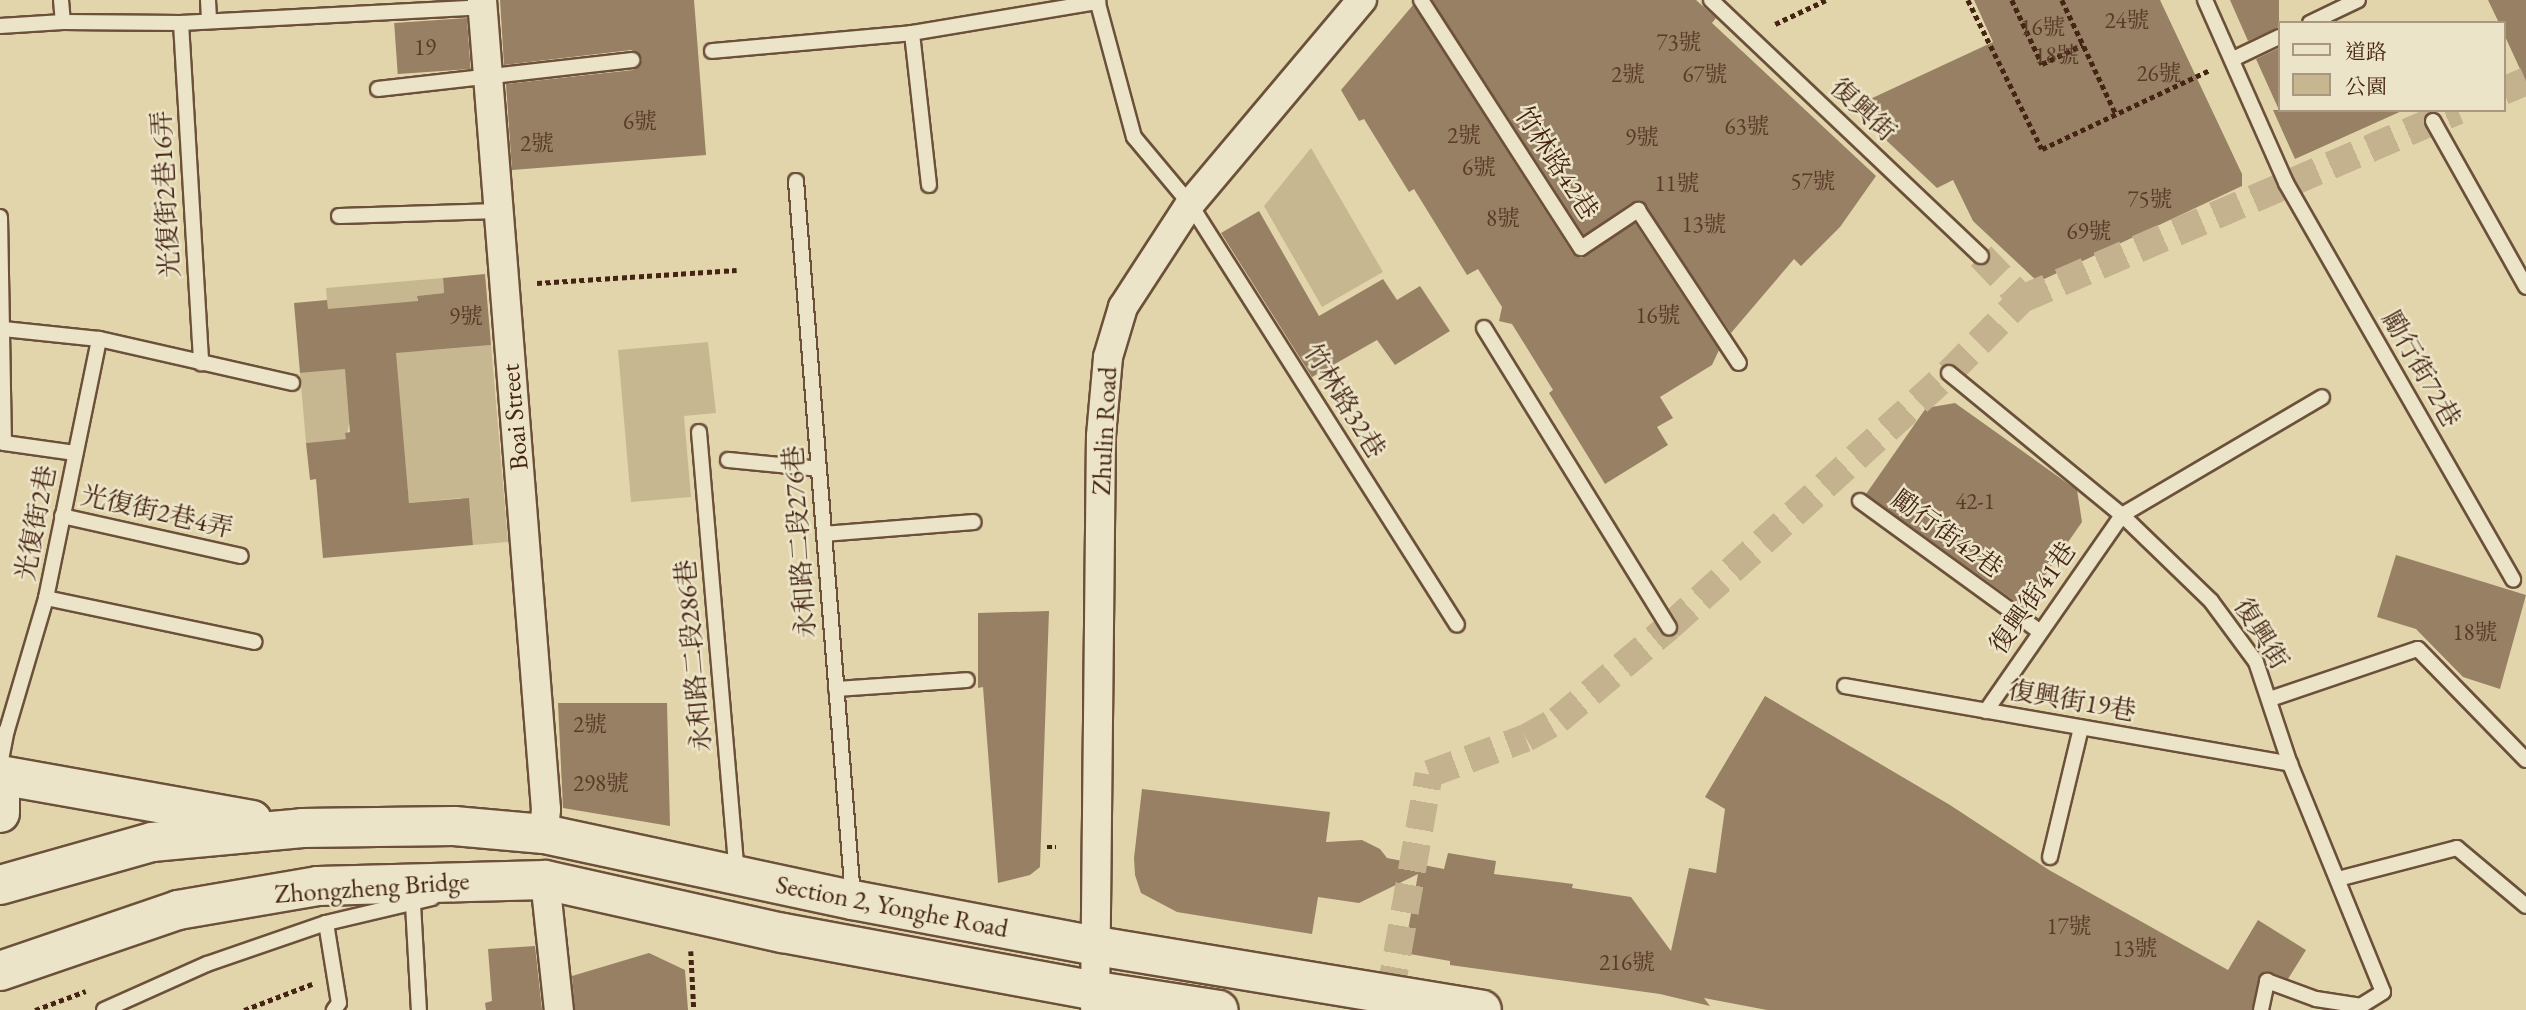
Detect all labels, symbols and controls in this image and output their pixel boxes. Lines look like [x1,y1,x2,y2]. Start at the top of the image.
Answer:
house number: 24號 [2104,6,2150,34]
house number: 16號 [2020,13,2066,41]
legend [2278,21,2505,112]
house number: 73號 [1656,28,1702,56]
house number: 19 [414,33,436,61]
text: 道路 [2345,38,2387,65]
house number: 18號 [2034,41,2080,69]
house number: 26號 [2136,59,2182,87]
house number: 2號 [1611,60,1645,88]
house number: 67號 [1682,60,1728,88]
street label: 復興街 [1824,72,1902,148]
text: 公園 [2345,73,2387,100]
street label: 竹林路42巷 [1508,100,1604,226]
house number: 6號 [623,107,657,135]
street label: 光復街2巷16弄 [146,110,186,278]
house number: 63號 [1724,112,1770,140]
house number: 2號 [1447,121,1481,149]
house number: 9號 [1625,123,1659,151]
house number: 2號 [520,129,554,157]
house number: 6號 [1462,153,1496,181]
house number: 57號 [1790,167,1836,195]
house number: 11號 [1654,169,1700,197]
house number: 75號 [2127,185,2173,213]
house number: 8號 [1486,204,1520,232]
house number: 13號 [1681,210,1727,238]
house number: 69號 [2066,217,2112,245]
house number: 16號 [1635,301,1681,329]
house number: 9號 [449,302,483,330]
street label: 勵行街72巷 [2375,305,2467,433]
street label: 竹林路32巷 [1297,338,1391,464]
street label: Boai Street [495,363,535,471]
street label: Zhulin Road [1086,366,1124,496]
street label: 永和路二段276巷 [778,444,822,640]
street label: 光復街2巷 [10,463,62,583]
street label: 光復街2巷4弄 [78,479,236,545]
street label: 勵行街42巷 [1886,483,2008,585]
house number: 42-1 [1955,487,1995,515]
street label: 復興街41巷 [1983,536,2083,660]
street label: 永和路二段286巷 [670,558,718,754]
street label: 復興街 [2227,593,2295,675]
house number: 18號 [2452,618,2498,646]
street label: 復興街19巷 [2006,674,2138,728]
house number: 2號 [573,710,607,738]
house number: 298號 [573,769,629,797]
street label: Zhongzheng Bridge [273,866,471,910]
street label: Section 2, Yonghe Road [773,869,1011,945]
house number: 17號 [2046,912,2092,940]
house number: 13號 [2112,934,2158,962]
house number: 216號 [1599,948,1655,976]

